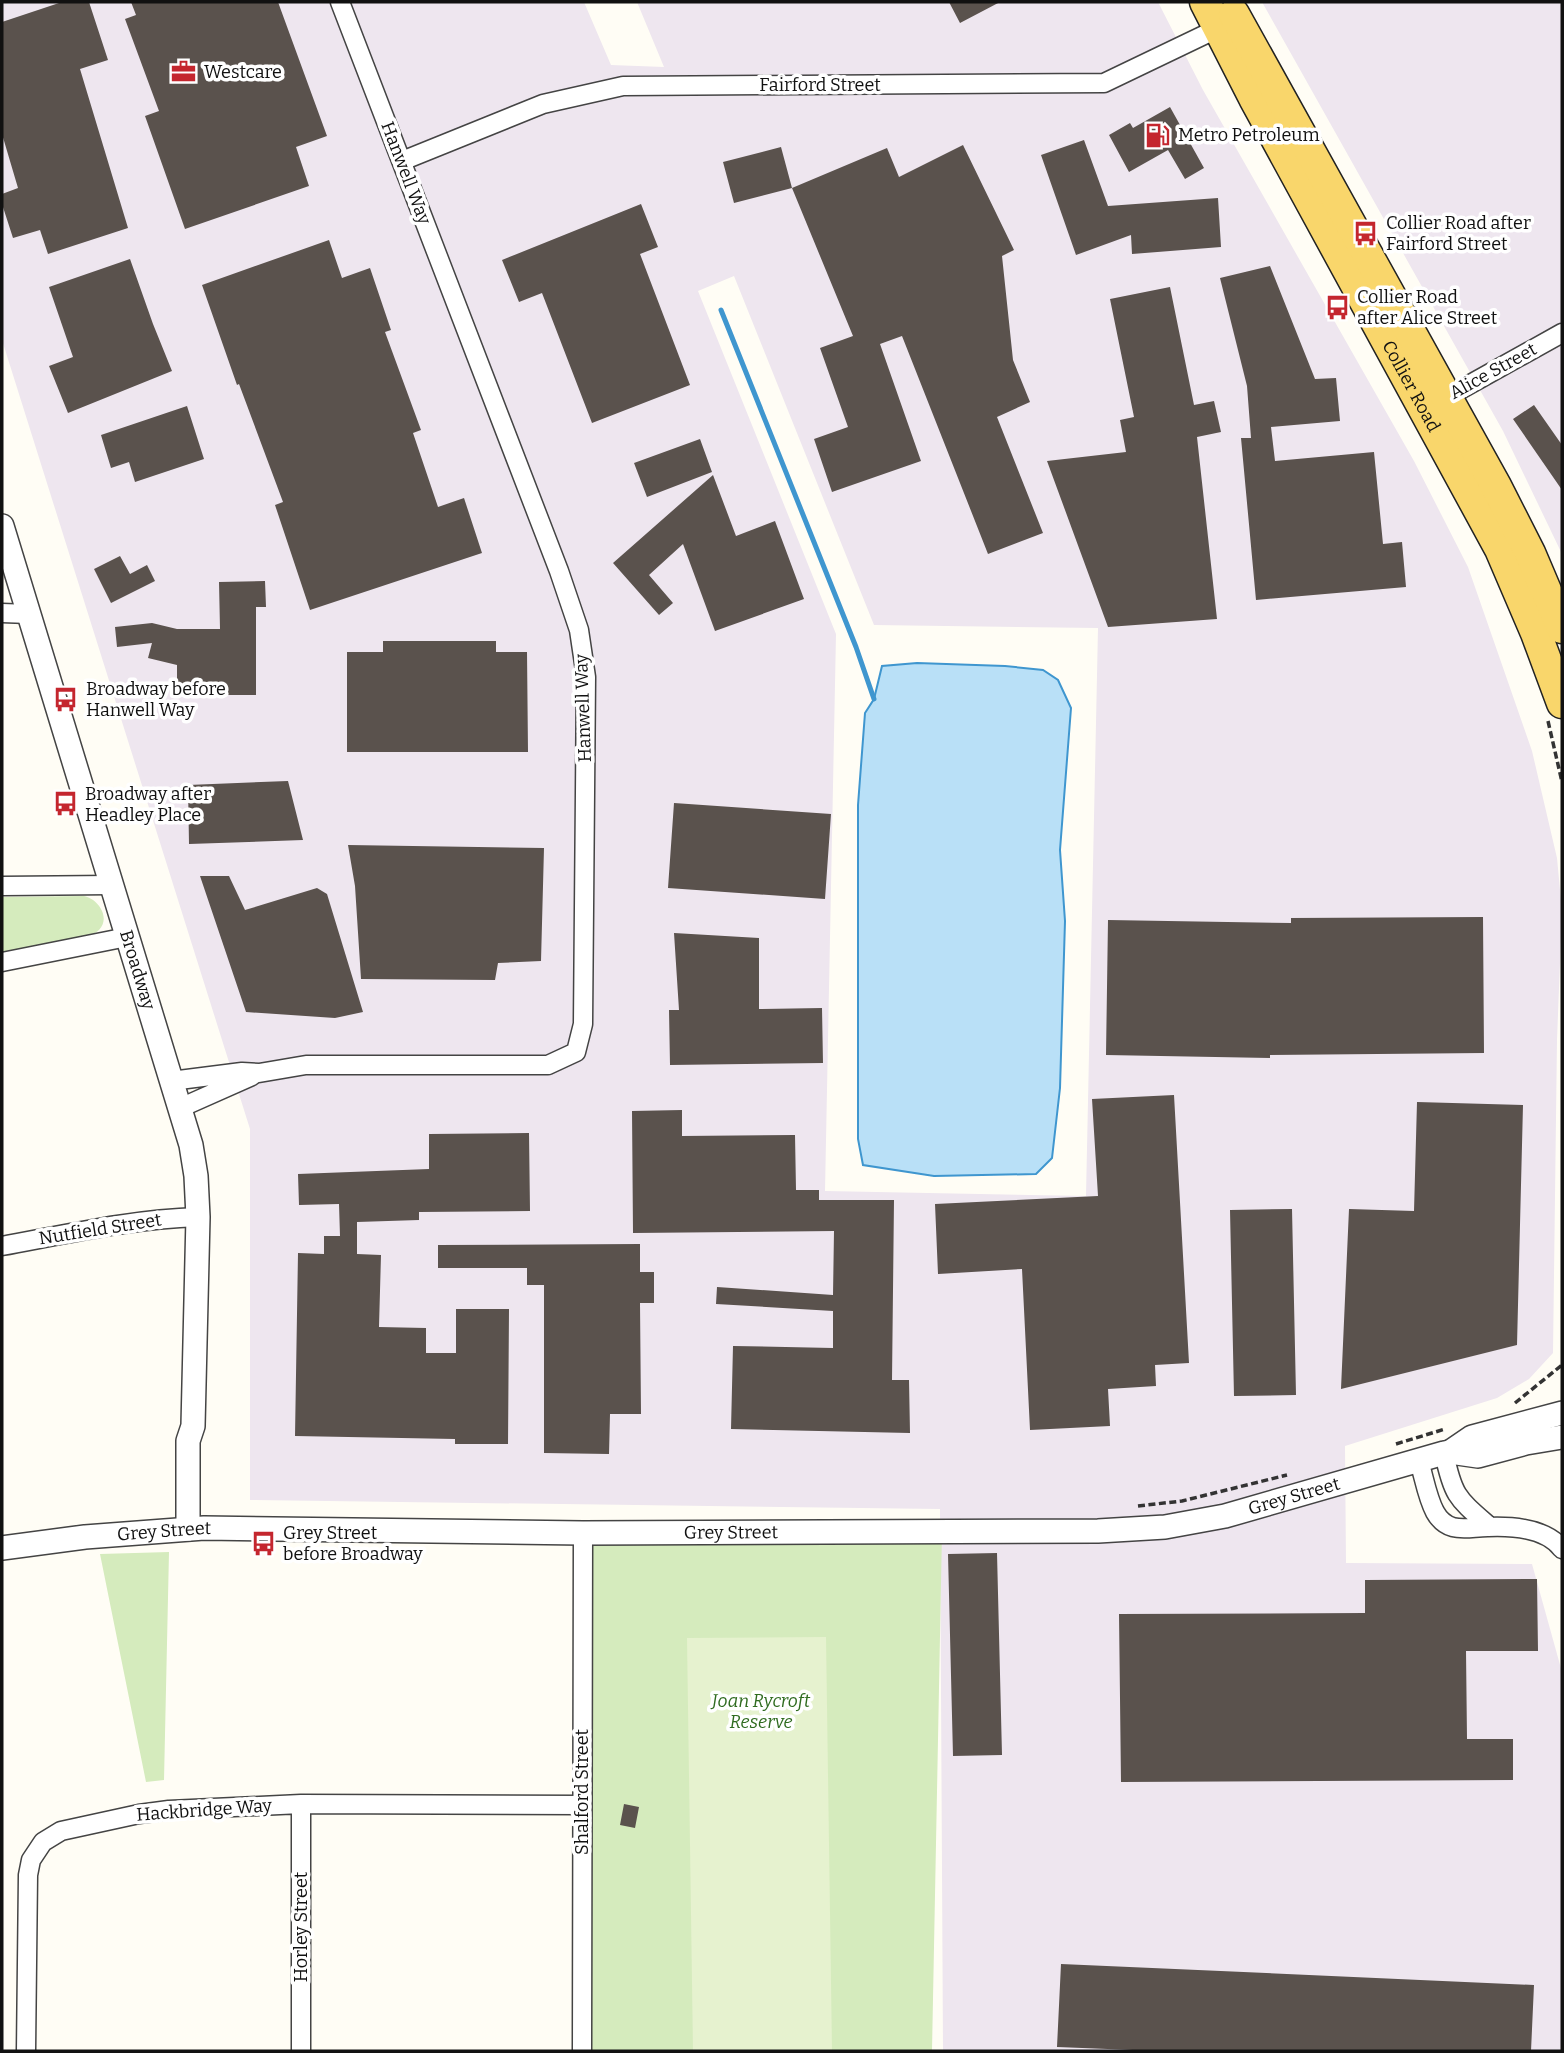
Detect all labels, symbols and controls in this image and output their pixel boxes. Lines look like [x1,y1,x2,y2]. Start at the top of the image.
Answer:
office icon: Westcare [170,58,198,86]
place label: Westcare [204,61,282,83]
street label: Fairford Street [759,74,881,96]
street label: Hanwell Way [376,118,436,228]
fuel station icon: Metro Petroleum [1144,121,1172,149]
place label: Metro Petroleum [1178,124,1320,146]
place label: Collier Road after Fairford Street [1386,212,1531,255]
bus stop icon: Collier Road after Fairford Street [1352,219,1380,247]
place label: Collier Road after Alice Street [1357,286,1498,329]
bus stop icon: Collier Road after Alice Street [1323,293,1351,321]
street label: Collier Road [1377,337,1445,436]
street label: Alice Street [1446,338,1541,404]
street label: Hanwell Way [570,653,596,763]
place label: Broadway before Hanwell Way [86,678,226,721]
bus stop icon: Broadway before Hanwell Way [52,685,80,713]
place label: Broadway after Headley Place [85,783,211,826]
bus stop icon: Broadway after Headley Place [51,790,79,818]
street label: Broadway [115,927,160,1013]
street label: Nutfield Street [37,1208,163,1250]
street label: Grey Street [1246,1472,1343,1520]
street label: Grey Street [116,1517,212,1546]
street label: Grey Street [684,1521,779,1544]
place label: Grey Street before Broadway [283,1522,423,1565]
bus stop icon: Grey Street before Broadway [249,1529,277,1557]
park label: Joan Rycroft Reserve [710,1690,811,1733]
street label: Shalford Street [571,1728,593,1855]
street label: Hackbridge Way [135,1794,273,1826]
street label: Horley Street [290,1871,312,1982]

